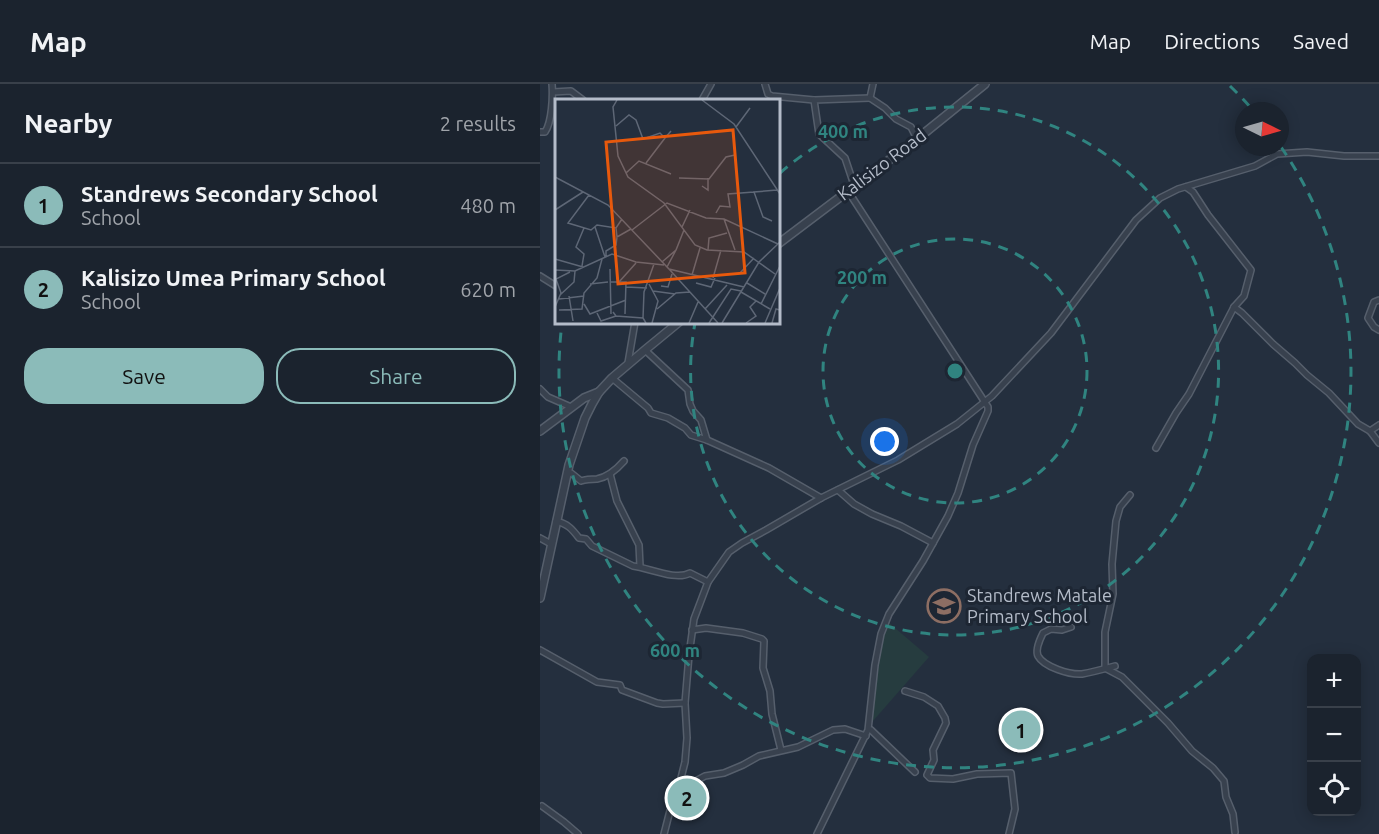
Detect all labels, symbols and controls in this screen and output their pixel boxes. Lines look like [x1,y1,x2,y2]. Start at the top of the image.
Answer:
text: Map [30,26,87,57]
text: Map [1090,29,1131,53]
text: Directions [1164,29,1260,53]
text: Saved [1293,29,1349,53]
inset map [555,99,780,324]
north arrow [1235,102,1289,156]
text: Nearby [24,109,112,138]
text: 2 results [440,112,516,135]
text: 400 m [818,121,868,141]
street label: Kalisizo Road [833,124,930,204]
text: Standrews Secondary School [81,181,378,206]
text: 1 [38,194,49,217]
text: 480 m [460,194,516,217]
text: School [81,206,141,229]
text: Kalisizo Umea Primary School [81,265,386,290]
text: 200 m [837,267,887,287]
text: 2 [38,278,49,301]
text: 620 m [460,278,516,301]
text: School [81,290,141,313]
button: Save [24,348,264,404]
button: Share [276,348,516,404]
centre of rings [945,361,965,381]
your location [870,427,899,456]
place label: Standrews Matale Primary School [967,585,1112,626]
school or university icon: Standrews Matale Primary School [926,588,962,624]
text: 600 m [650,640,700,660]
map controls [1307,654,1361,816]
button: + [1307,654,1361,708]
pin: 1 [1002,708,1040,752]
button: − [1307,708,1361,762]
button: locate [1307,762,1361,816]
pin: 2 [668,776,706,820]

